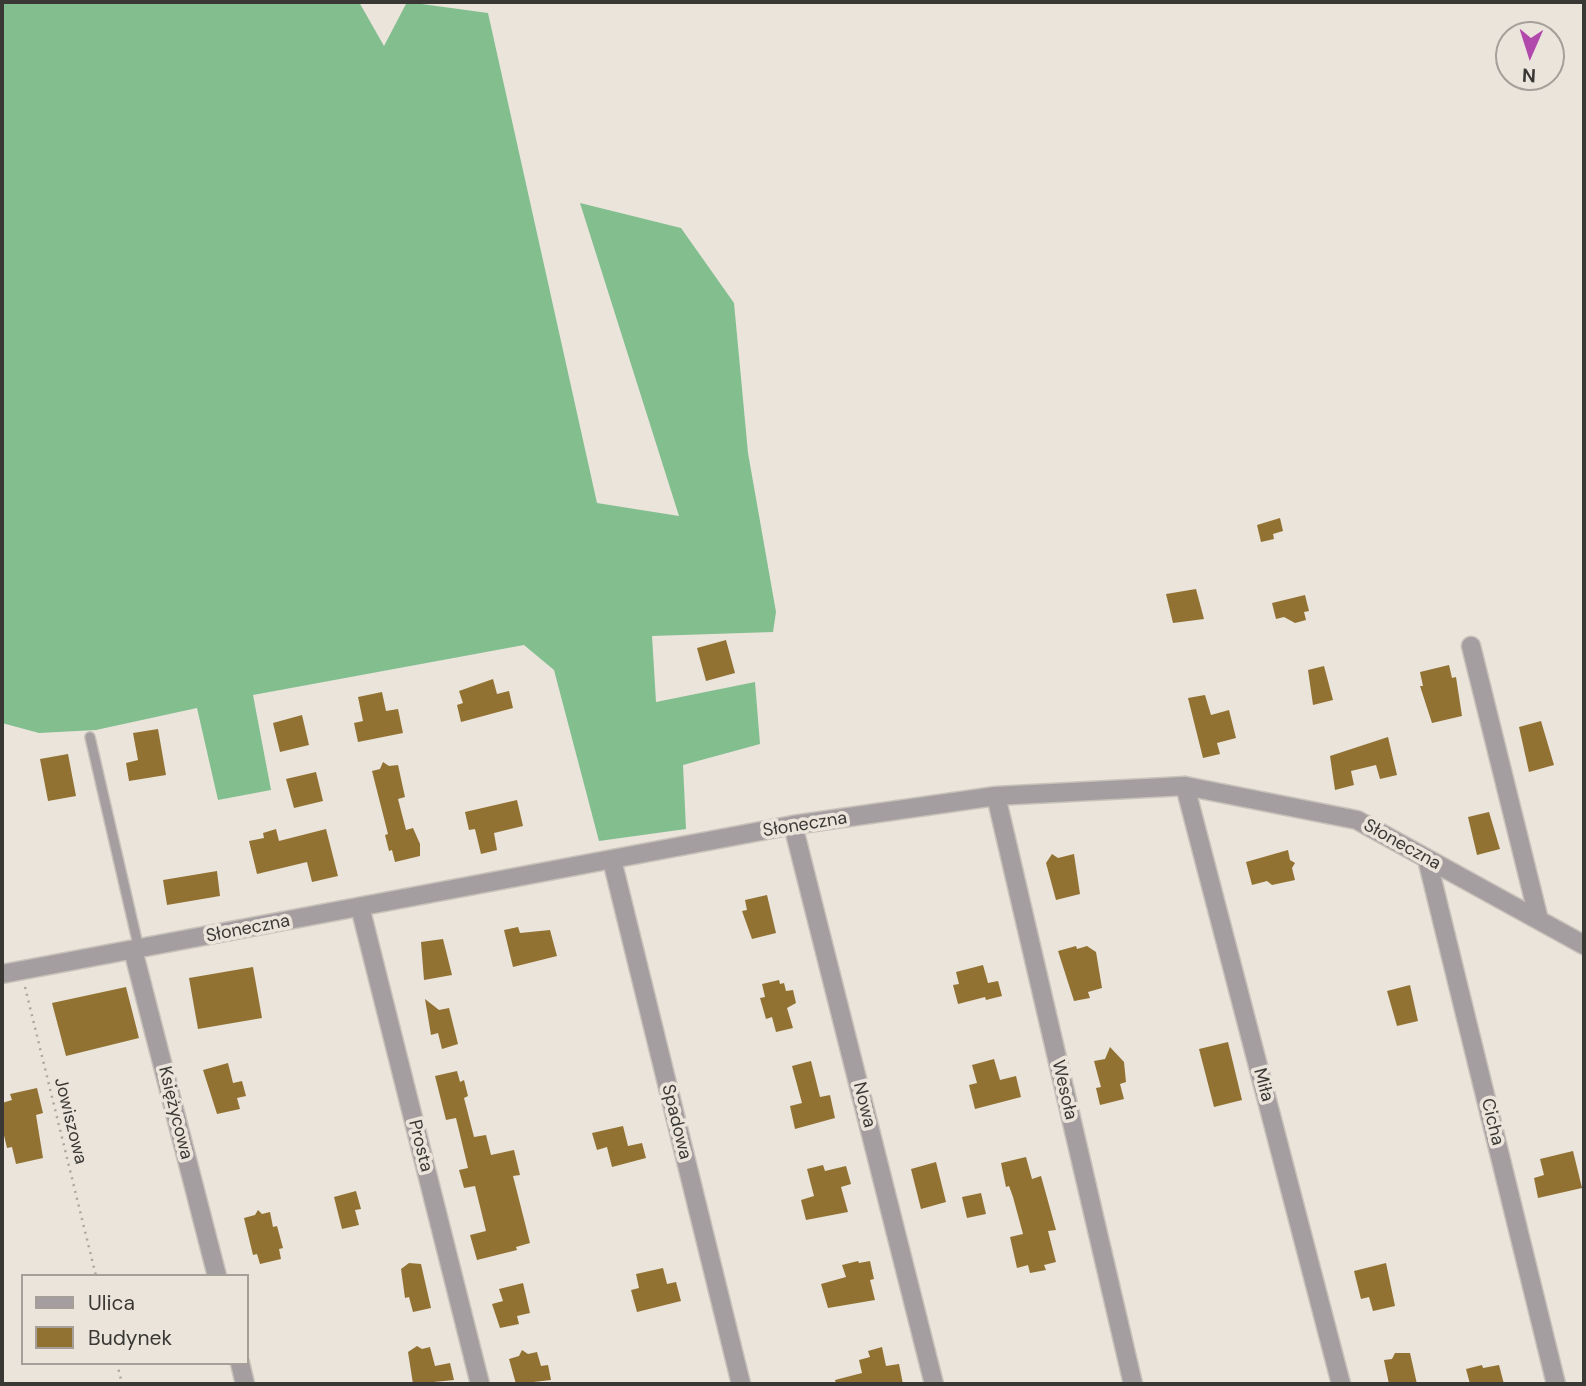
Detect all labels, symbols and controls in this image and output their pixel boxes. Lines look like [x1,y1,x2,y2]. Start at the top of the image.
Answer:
north arrow [1495,21,1565,91]
text: N [1521,63,1537,88]
street label: Słoneczna [761,808,849,842]
street label: Słoneczna [1360,815,1444,875]
street label: Słoneczna [204,910,292,948]
street label: Wesoła [1047,1058,1081,1122]
street label: Księżycowa [153,1064,197,1162]
street label: Miła [1248,1066,1278,1104]
street label: Jowiszowa [49,1076,91,1166]
street label: Nowa [848,1080,880,1130]
street label: Spadowa [656,1082,696,1162]
street label: Cicha [1476,1096,1508,1148]
street label: Prosta [403,1118,437,1174]
legend [21,1274,248,1365]
text: Ulica [88,1289,135,1317]
text: Budynek [88,1324,172,1352]

